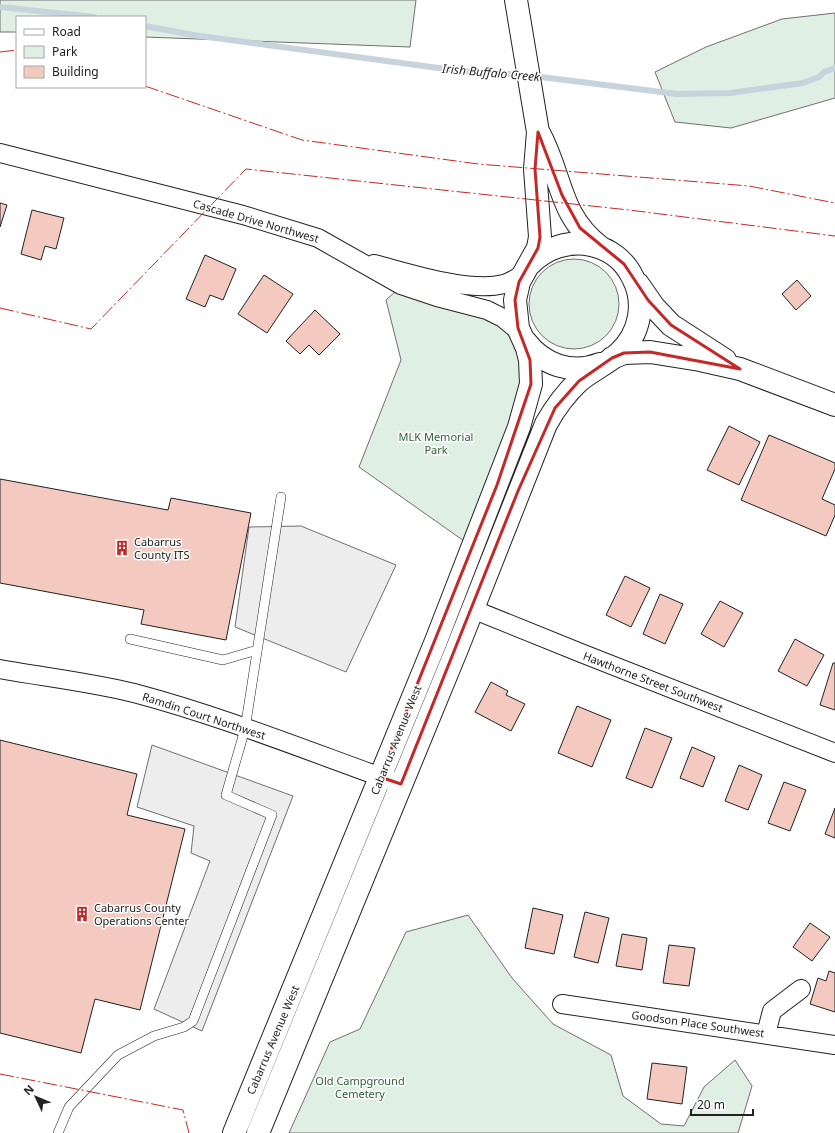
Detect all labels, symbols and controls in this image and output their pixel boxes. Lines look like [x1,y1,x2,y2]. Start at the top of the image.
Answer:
legend [16,16,146,88]
text: Road [52,23,81,40]
text: Park [52,43,78,60]
water label: Irish Buffalo Creek [440,60,542,85]
text: Building [52,63,99,80]
street label: Cascade Drive Northwest [192,195,321,246]
park label: MLK Memorial Park [399,429,473,457]
place label: Cabarrus County ITS [134,534,190,562]
building icon: Cabarrus County ITS [113,539,131,557]
street label: Hawthorne Street Southwest [581,648,725,715]
street label: Cabarrus Avenue West [367,683,424,797]
street label: Ramdin Court Northwest [141,688,268,743]
place label: Cabarrus County Operations Center [94,900,190,928]
building icon: Cabarrus County Operations Center [73,905,91,923]
street label: Cabarrus Avenue West [243,983,302,1097]
street label: Goodson Place Southwest [631,1007,765,1040]
park label: Old Campground Cemetery [315,1073,405,1101]
north arrow [16,1077,56,1117]
text: N [20,1081,37,1098]
scale bar [691,1091,753,1117]
text: 20 m [697,1096,725,1113]

